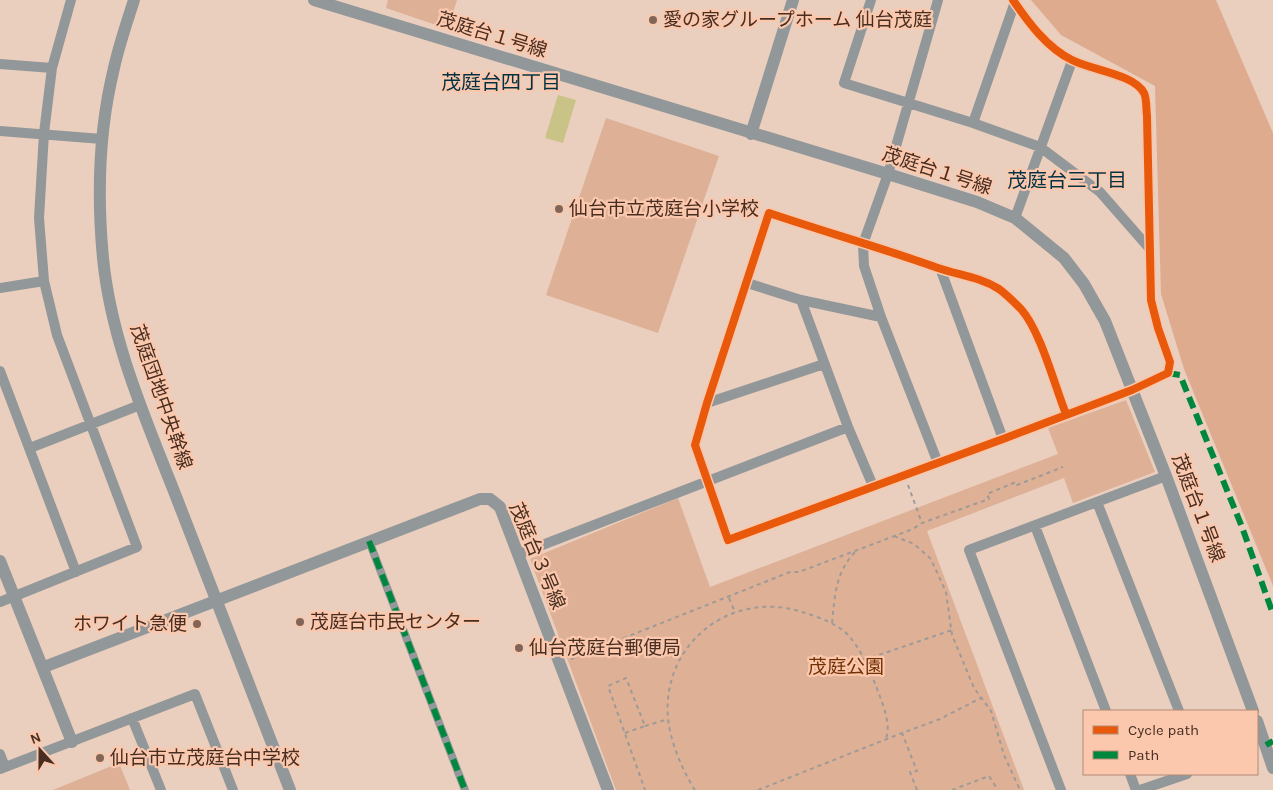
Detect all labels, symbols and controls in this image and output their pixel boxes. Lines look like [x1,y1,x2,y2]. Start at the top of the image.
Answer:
street label: 茂庭台１号線 [434,8,550,62]
place label: 愛の家グループホーム 仙台茂庭 [663,9,932,31]
marker: 愛の家グループホーム 仙台茂庭 [647,14,659,26]
district label: 茂庭台四丁目 [441,71,561,94]
street label: 茂庭台１号線 [879,143,995,199]
district label: 茂庭台三丁目 [1007,169,1127,192]
place label: 仙台市立茂庭台小学校 [569,198,759,220]
marker: 仙台市立茂庭台小学校 [553,203,565,215]
street label: 茂庭団地中央幹線 [126,322,196,472]
street label: 茂庭台１号線 [1167,451,1229,565]
street label: 茂庭台３号線 [505,499,569,613]
place label: 茂庭台市民センター [310,611,481,633]
place label: ホワイト急便 [73,613,187,635]
marker: 茂庭台市民センター [294,616,306,628]
marker: ホワイト急便 [191,618,203,630]
place label: 仙台茂庭台郵便局 [529,637,681,659]
marker: 仙台茂庭台郵便局 [513,642,525,654]
park label: 茂庭公園 [808,656,884,678]
legend [1083,710,1258,775]
text: Cycle path [1128,721,1199,739]
north arrow [15,725,65,775]
text: N [28,729,43,748]
text: Path [1128,746,1159,764]
place label: 仙台市立茂庭台中学校 [110,747,300,769]
marker: 仙台市立茂庭台中学校 [94,752,106,764]

